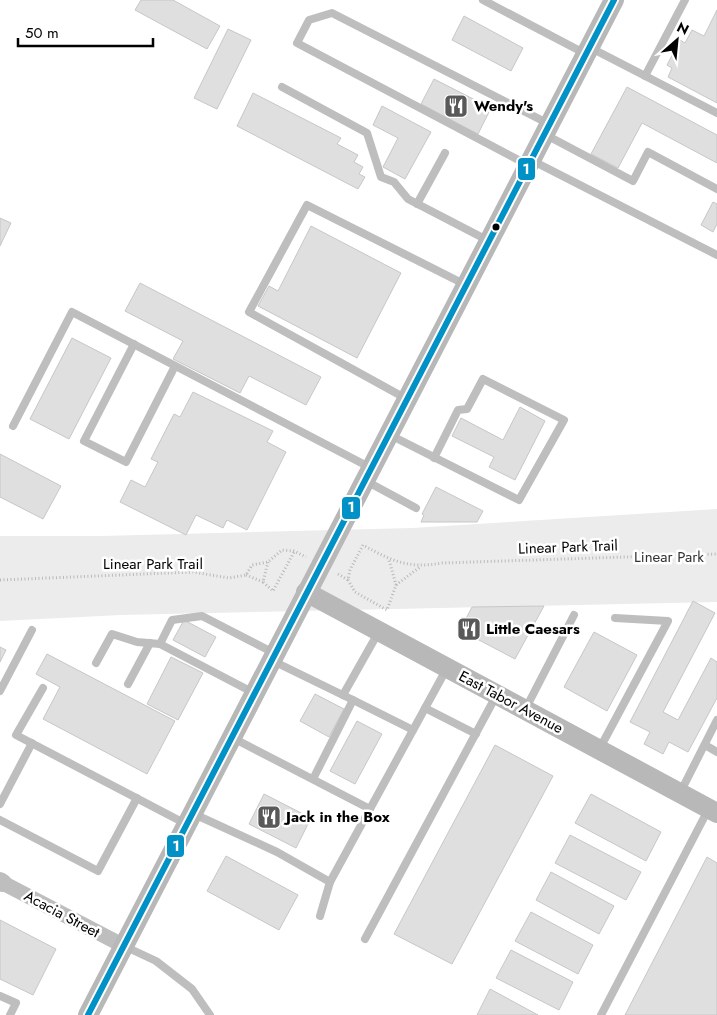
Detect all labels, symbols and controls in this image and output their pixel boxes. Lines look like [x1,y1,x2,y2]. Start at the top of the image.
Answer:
scale bar [18,15,152,47]
north arrow [652,15,702,65]
text: N [673,17,692,40]
text: 50 m [25,22,59,44]
restaurant icon: Wendy's [443,93,469,119]
place label: Wendy's [474,95,533,117]
line badge: 1 [517,157,536,181]
text: 1 [522,159,530,179]
unlabelled marker [491,222,501,232]
line badge: 1 [341,496,361,520]
text: 1 [347,497,355,517]
street label: Linear Park Trail [518,534,618,560]
park label: Linear Park [634,546,704,568]
street label: Linear Park Trail [103,553,203,575]
restaurant icon: Little Caesars [456,616,482,642]
place label: Little Caesars [486,618,580,640]
street label: East Tabor Avenue [455,665,567,739]
restaurant icon: Jack in the Box [256,804,282,830]
place label: Jack in the Box [283,806,390,828]
line badge: 1 [166,834,185,858]
text: 1 [172,836,180,856]
street label: Acacia Street [20,885,104,943]

